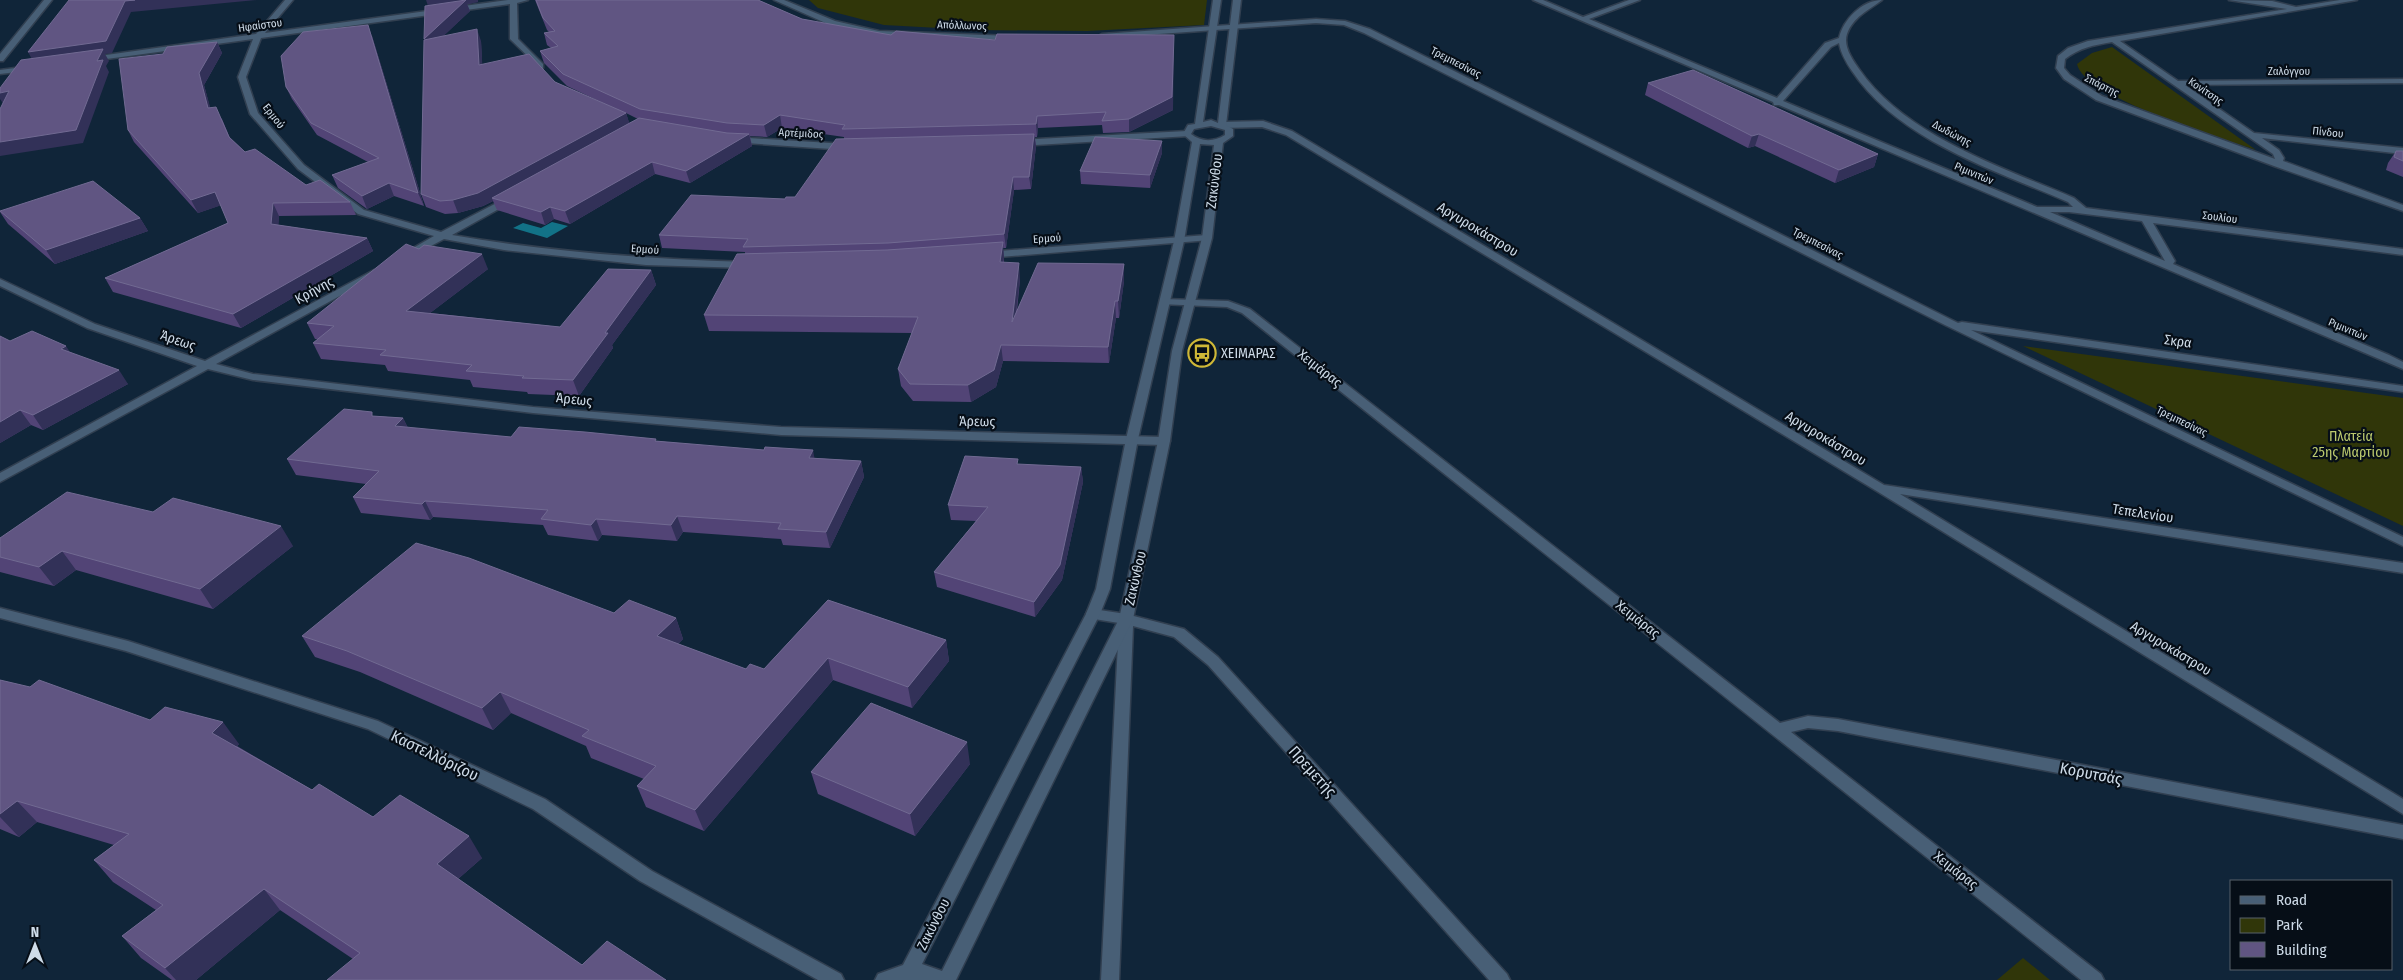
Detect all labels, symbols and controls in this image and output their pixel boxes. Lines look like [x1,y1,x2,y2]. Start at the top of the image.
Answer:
street label: Ηφαίστου [237,16,283,35]
street label: Απόλλωνος [937,18,987,33]
street label: Τρεμπεσίνας [1428,44,1483,81]
street label: Ζαλόγγου [2268,65,2310,78]
street label: Σπάρτης [2082,71,2121,100]
street label: Κονίτσης [2186,75,2226,108]
street label: Ερμού [260,101,287,131]
street label: Δωδώνης [1930,118,1974,149]
street label: Πίνδου [2312,124,2344,141]
street label: Αρτέμιδος [778,126,824,141]
street label: Ζακύνθου [1203,153,1226,210]
street label: Ριμινιτών [1952,159,1995,188]
street label: Αργυροκάστρου [1434,199,1521,260]
street label: Σουλίου [2202,209,2238,226]
street label: Τρεμπεσίνας [1790,225,1845,262]
street label: Ερμού [1033,231,1062,246]
street label: Ερμού [630,242,659,257]
street label: Κρήνης [292,273,337,308]
street label: Ριμινιτών [2326,315,2369,344]
street label: Άρεως [158,326,198,354]
street label: Σκρα [2163,331,2193,352]
bus stop icon: ΧΕΙΜΑΡΑΣ [1187,338,1217,368]
place label: ΧΕΙΜΑΡΑΣ [1221,345,1276,362]
street label: Χειμάρας [1294,346,1345,391]
street label: Άρεως [555,389,593,410]
street label: Τρεμπεσίνας [2154,404,2210,439]
street label: Αργυροκάστρου [1782,408,1869,469]
street label: Άρεως [959,413,995,430]
park label: Πλατεία 25ης Μαρτίου [2312,428,2390,461]
street label: Τεπελενίου [2111,500,2175,527]
street label: Ζακύνθου [1121,549,1150,607]
street label: Χειμάρας [1612,597,1663,642]
street label: Αργυροκάστρου [2127,618,2214,679]
street label: Καστελλόριζου [388,726,482,785]
street label: Πρεμετής [1285,742,1341,801]
street label: Κορυτσάς [2058,758,2124,789]
street label: Χειμάρας [1930,848,1981,893]
legend [2230,880,2393,970]
text: Road [2276,891,2307,909]
street label: Ζακύνθου [913,896,954,953]
text: Park [2276,916,2303,934]
north arrow [10,920,60,970]
text: N [31,924,39,941]
text: Building [2276,941,2327,959]

